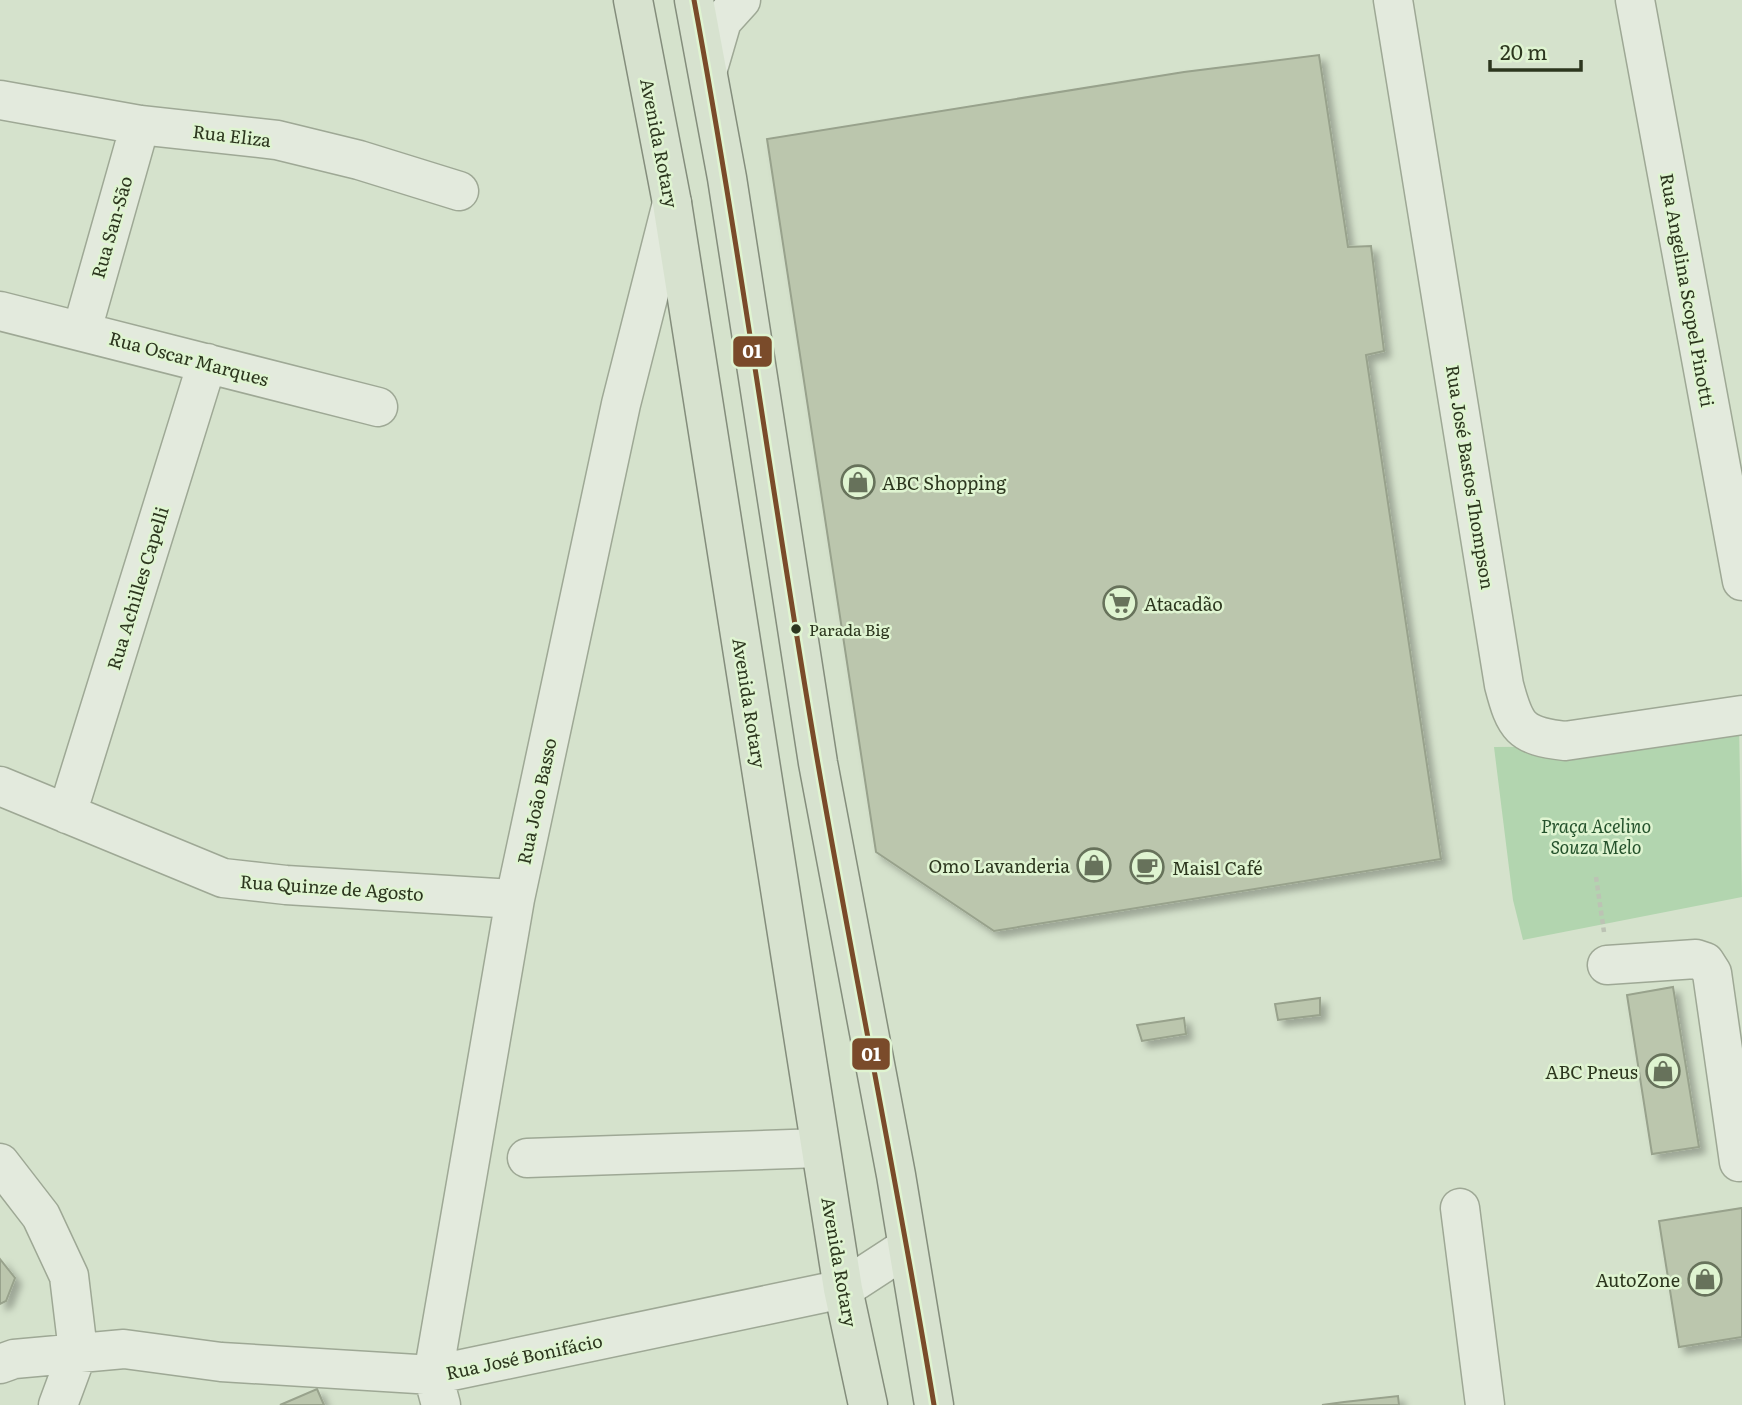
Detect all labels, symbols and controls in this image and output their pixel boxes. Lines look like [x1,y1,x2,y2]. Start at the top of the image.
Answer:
scale bar [1490,28,1581,72]
text: 20 m [1500,35,1547,66]
street label: Avenida Rotary [634,76,686,211]
street label: Rua Eliza [191,117,273,153]
street label: Rua Angelina Scopel Pinotti [1654,171,1722,409]
street label: Rua San-São [83,173,139,281]
street label: Rua Oscar Marques [106,324,272,392]
line badge: 01 [732,335,773,368]
text: 01 [742,336,762,364]
street label: Rua José Bastos Thompson [1440,363,1502,591]
shop icon: ABC Shopping [839,463,877,501]
place label: ABC Shopping [882,469,1007,496]
street label: Rua Achilles Capelli [99,503,175,673]
supermarket icon: Atacadão [1101,584,1139,622]
place label: Atacadão [1144,590,1223,617]
place label: Parada Big [809,617,890,641]
marker: Parada Big [789,622,803,636]
street label: Avenida Rotary [726,636,774,771]
street label: Rua João Basso [509,735,563,867]
park label: Praça Acelino Souza Melo [1541,812,1651,860]
shop icon: Omo Lavanderia [1075,846,1113,884]
cafe icon: Mais1 Café [1128,848,1166,886]
place label: Omo Lavanderia [928,852,1070,879]
place label: Mais1 Café [1172,854,1263,881]
street label: Rua Quinze de Agosto [239,867,425,907]
line badge: 01 [851,1037,891,1071]
text: 01 [861,1039,881,1067]
shop icon: ABC Pneus [1644,1052,1682,1090]
place label: ABC Pneus [1545,1058,1638,1085]
street label: Avenida Rotary [815,1195,865,1330]
shop icon: AutoZone [1686,1260,1724,1298]
place label: AutoZone [1596,1266,1680,1293]
street label: Rua José Bonifácio [443,1326,605,1386]

